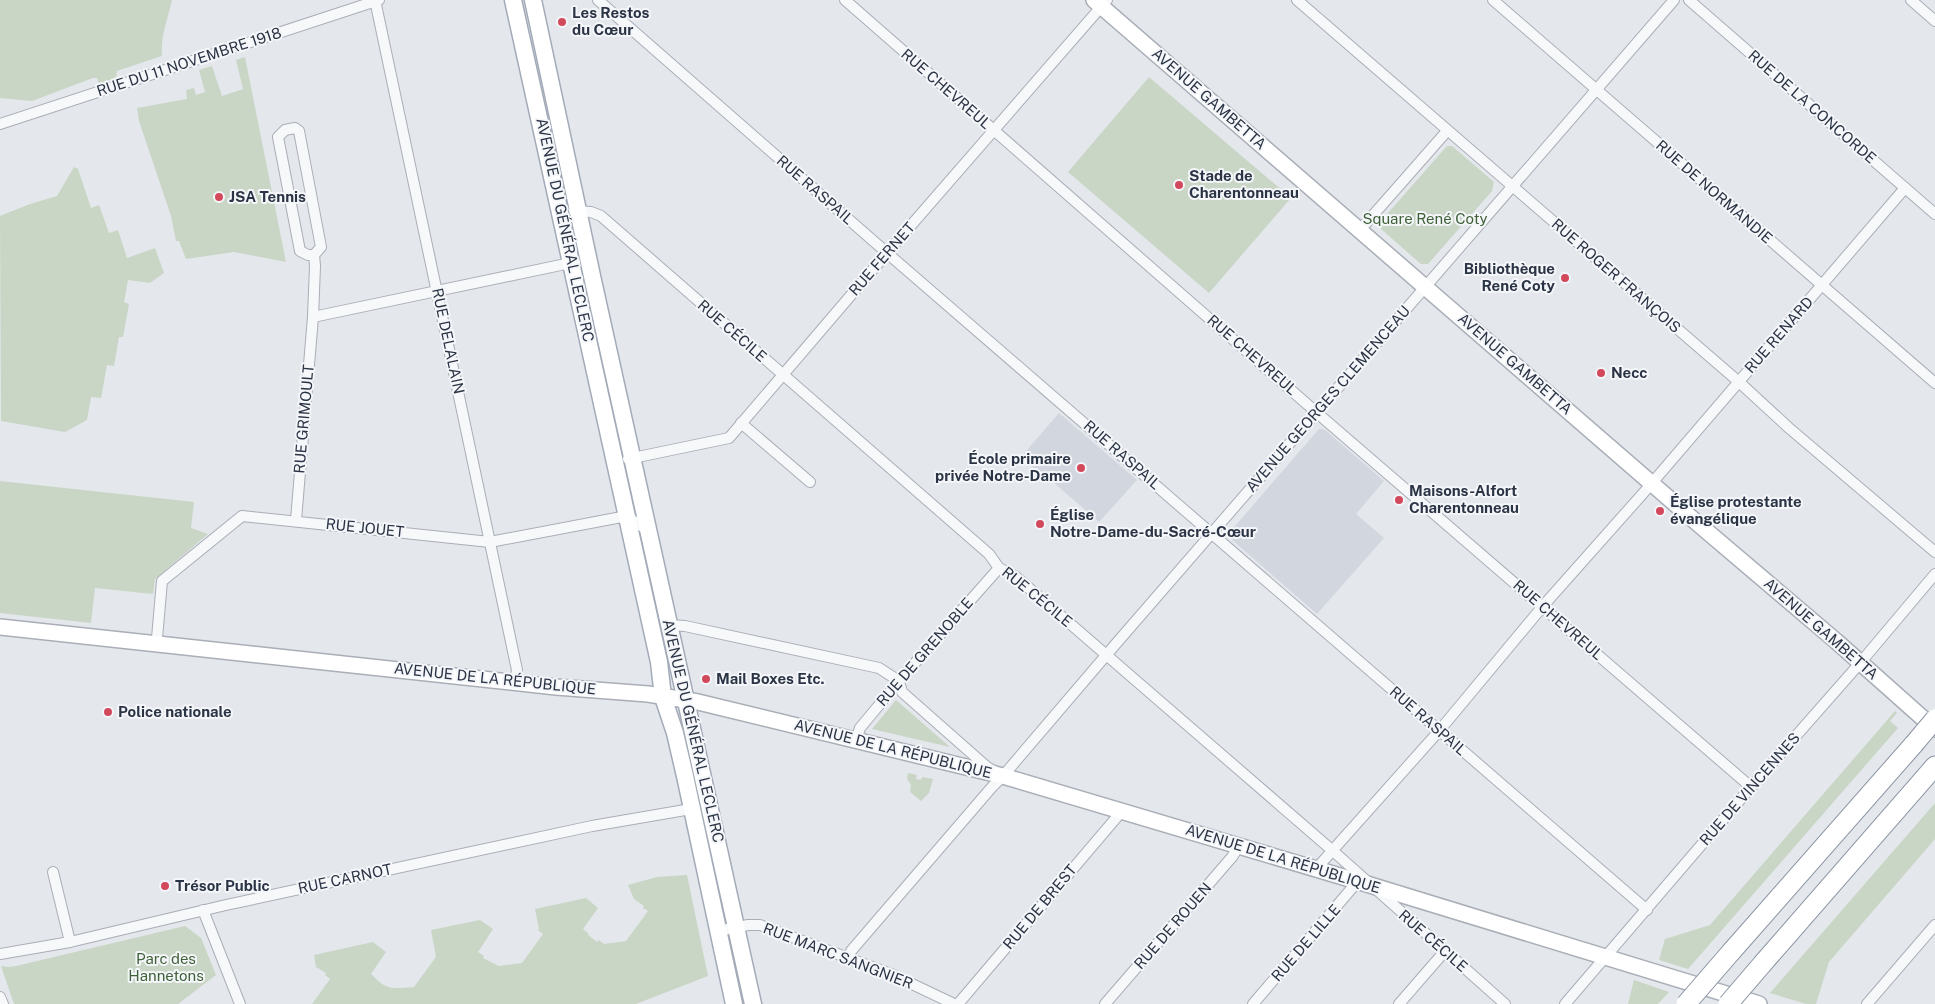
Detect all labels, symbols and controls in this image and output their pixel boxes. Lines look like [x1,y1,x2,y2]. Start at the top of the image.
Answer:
place label: Les Restos du Cœur [572,4,650,38]
marker: Les Restos du Cœur [556,16,568,28]
street label: RUE DU 11 NOVEMBRE 1918 [94,24,283,99]
street label: RUE CHEVREUL [898,45,995,132]
street label: AVENUE GAMBETTA [1149,45,1270,153]
street label: RUE DE LA CONCORDE [1745,47,1880,167]
street label: AVENUE DU GÉNÉRAL LECLERC [533,116,598,343]
street label: RUE DE NORMANDIE [1653,137,1776,247]
street label: RUE RASPAIL [773,152,857,228]
place label: Stade de Charentonneau [1189,167,1299,201]
marker: Stade de Charentonneau [1173,179,1185,191]
place label: JSA Tennis [229,188,306,205]
marker: JSA Tennis [213,191,225,203]
park label: Square René Coty [1362,210,1488,227]
street label: RUE ROGER FRANÇOIS [1548,215,1684,336]
street label: RUE FERNET [845,218,918,299]
place label: Bibliothèque René Coty [1464,260,1556,294]
marker: Bibliothèque René Coty [1559,272,1571,284]
street label: RUE DELALAIN [429,286,468,395]
street label: RUE RENARD [1741,293,1816,376]
street label: RUE CÉCILE [694,296,770,365]
street label: AVENUE GEORGES CLEMENCEAU [1242,302,1413,495]
street label: AVENUE GAMBETTA [1455,310,1576,418]
street label: RUE CHEVREUL [1204,311,1301,398]
street label: RUE GRIMOULT [290,364,317,474]
place label: Necc [1611,364,1648,381]
marker: Necc [1595,367,1607,379]
street label: RUE RASPAIL [1080,417,1164,493]
place label: École primaire privée Notre-Dame [935,450,1071,484]
marker: École primaire privée Notre-Dame [1075,462,1087,474]
place label: Maisons-Alfort Charentonneau [1409,482,1519,516]
place label: Église protestante évangélique [1670,493,1802,527]
marker: Maisons-Alfort Charentonneau [1393,494,1405,506]
marker: Église protestante évangélique [1654,505,1666,517]
place label: Église Notre-Dame-du-Sacré-Cœur [1050,506,1256,540]
street label: RUE JOUET [325,515,405,540]
marker: Église Notre-Dame-du-Sacré-Cœur [1034,518,1046,530]
street label: RUE CÉCILE [999,563,1076,630]
street label: AVENUE GAMBETTA [1761,575,1882,683]
street label: RUE CHEVREUL [1510,576,1607,663]
street label: RUE DE GRENOBLE [873,594,976,709]
street label: AVENUE DU GÉNÉRAL LECLERC [659,618,727,844]
street label: AVENUE DE LA RÉPUBLIQUE [393,659,597,698]
place label: Mail Boxes Etc. [716,670,825,687]
marker: Mail Boxes Etc. [700,673,712,685]
street label: RUE RASPAIL [1386,683,1470,759]
place label: Police nationale [118,703,232,720]
marker: Police nationale [102,706,114,718]
street label: AVENUE DE LA RÉPUBLIQUE [793,716,994,781]
street label: RUE DE VINCENNES [1696,729,1803,848]
street label: AVENUE DE LA RÉPUBLIQUE [1184,821,1383,896]
street label: RUE CARNOT [296,860,394,897]
street label: RUE DE BREST [999,861,1080,952]
place label: Trésor Public [175,877,270,894]
street label: RUE DE ROUEN [1131,879,1215,972]
marker: Trésor Public [159,880,171,892]
street label: RUE DE LILLE [1268,901,1344,985]
street label: RUE CÉCILE [1395,906,1471,975]
street label: RUE MARC SANGNIER [761,919,915,992]
park label: Parc des Hannetons [128,950,204,984]

